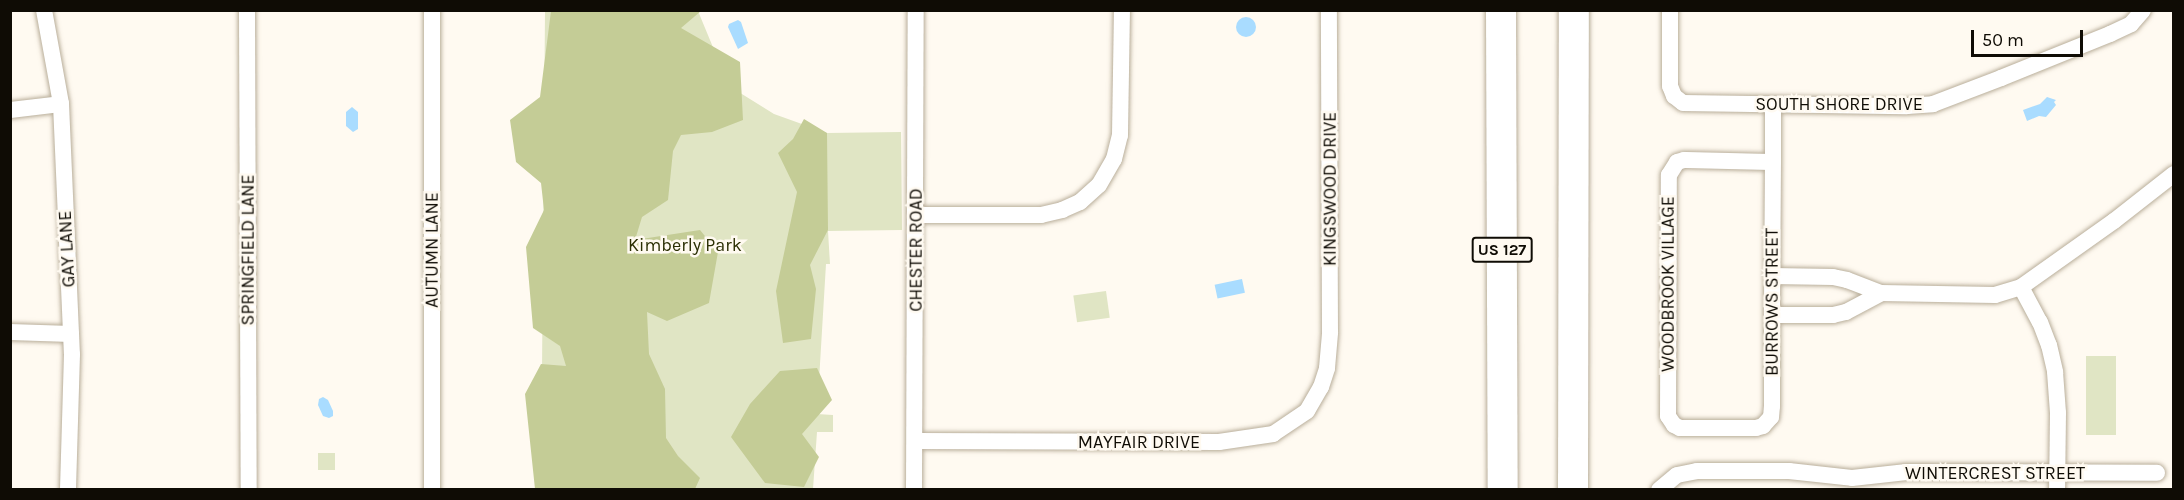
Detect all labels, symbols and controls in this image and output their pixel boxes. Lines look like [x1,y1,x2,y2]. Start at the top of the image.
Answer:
scale bar [1974,18,2086,56]
text: 50 m [1982,29,2024,51]
street label: SOUTH SHORE DRIVE [1755,93,1923,115]
street label: KINGSWOOD DRIVE [1319,112,1341,266]
street label: SPRINGFIELD LANE [237,174,259,326]
street label: CHESTER ROAD [905,188,927,312]
street label: AUTUMN LANE [421,192,443,308]
street label: WOODBROOK VILLAGE [1657,196,1679,372]
street label: GAY LANE [54,210,80,288]
street label: BURROWS STREET [1761,228,1783,376]
park label: Kimberly Park [628,234,742,256]
road number: US 127 [1470,237,1534,263]
street label: MAYFAIR DRIVE [1078,431,1200,453]
street label: WINTERCREST STREET [1905,462,2085,484]

